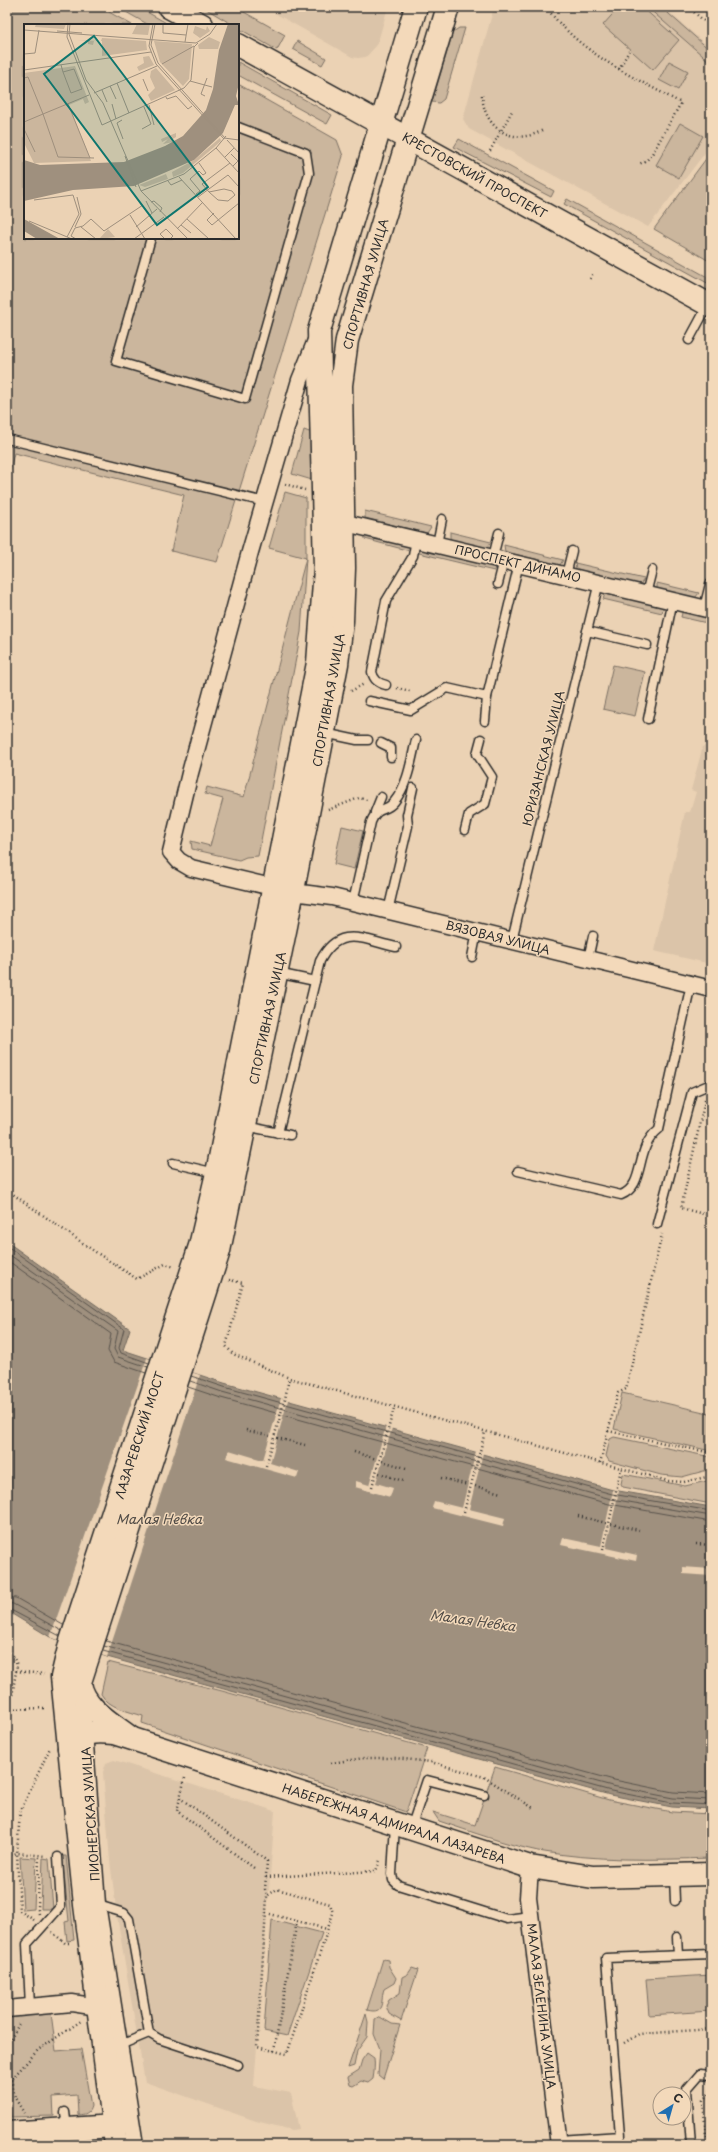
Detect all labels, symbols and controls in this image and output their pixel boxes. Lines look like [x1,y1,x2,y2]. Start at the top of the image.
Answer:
inset map [24,24,239,239]
street label: КРЕСТОВСКИЙ ПРОСПЕКТ [399,128,551,223]
street label: СПОРТИВНАЯ УЛИЦА [338,216,392,352]
street label: ПРОСПЕКТ ДИНАМО [453,540,583,586]
street label: СПОРТИВНАЯ УЛИЦА [307,632,349,768]
street label: ЮРИЗАНСКАЯ УЛИЦА [517,688,569,828]
street label: ВЯЗОВАЯ УЛИЦА [444,915,552,959]
street label: СПОРТИВНАЯ УЛИЦА [244,950,290,1086]
street label: ЛАЗАРЕВСКИЙ МОСТ [110,1368,168,1501]
water label: Малая Невка [116,1509,203,1528]
water label: Малая Невка [429,1605,518,1636]
street label: ПИОНЕРСКАЯ УЛИЦА [76,1746,104,1882]
street label: НАБЕРЕЖНАЯ АДМИРАЛА ЛАЗАРЕВА [280,1778,508,1868]
street label: МАЛАЯ ЗЕЛЕНИНА УЛИЦА [523,1922,561,2090]
north arrow [652,2086,692,2126]
text: С [670,2088,687,2107]

